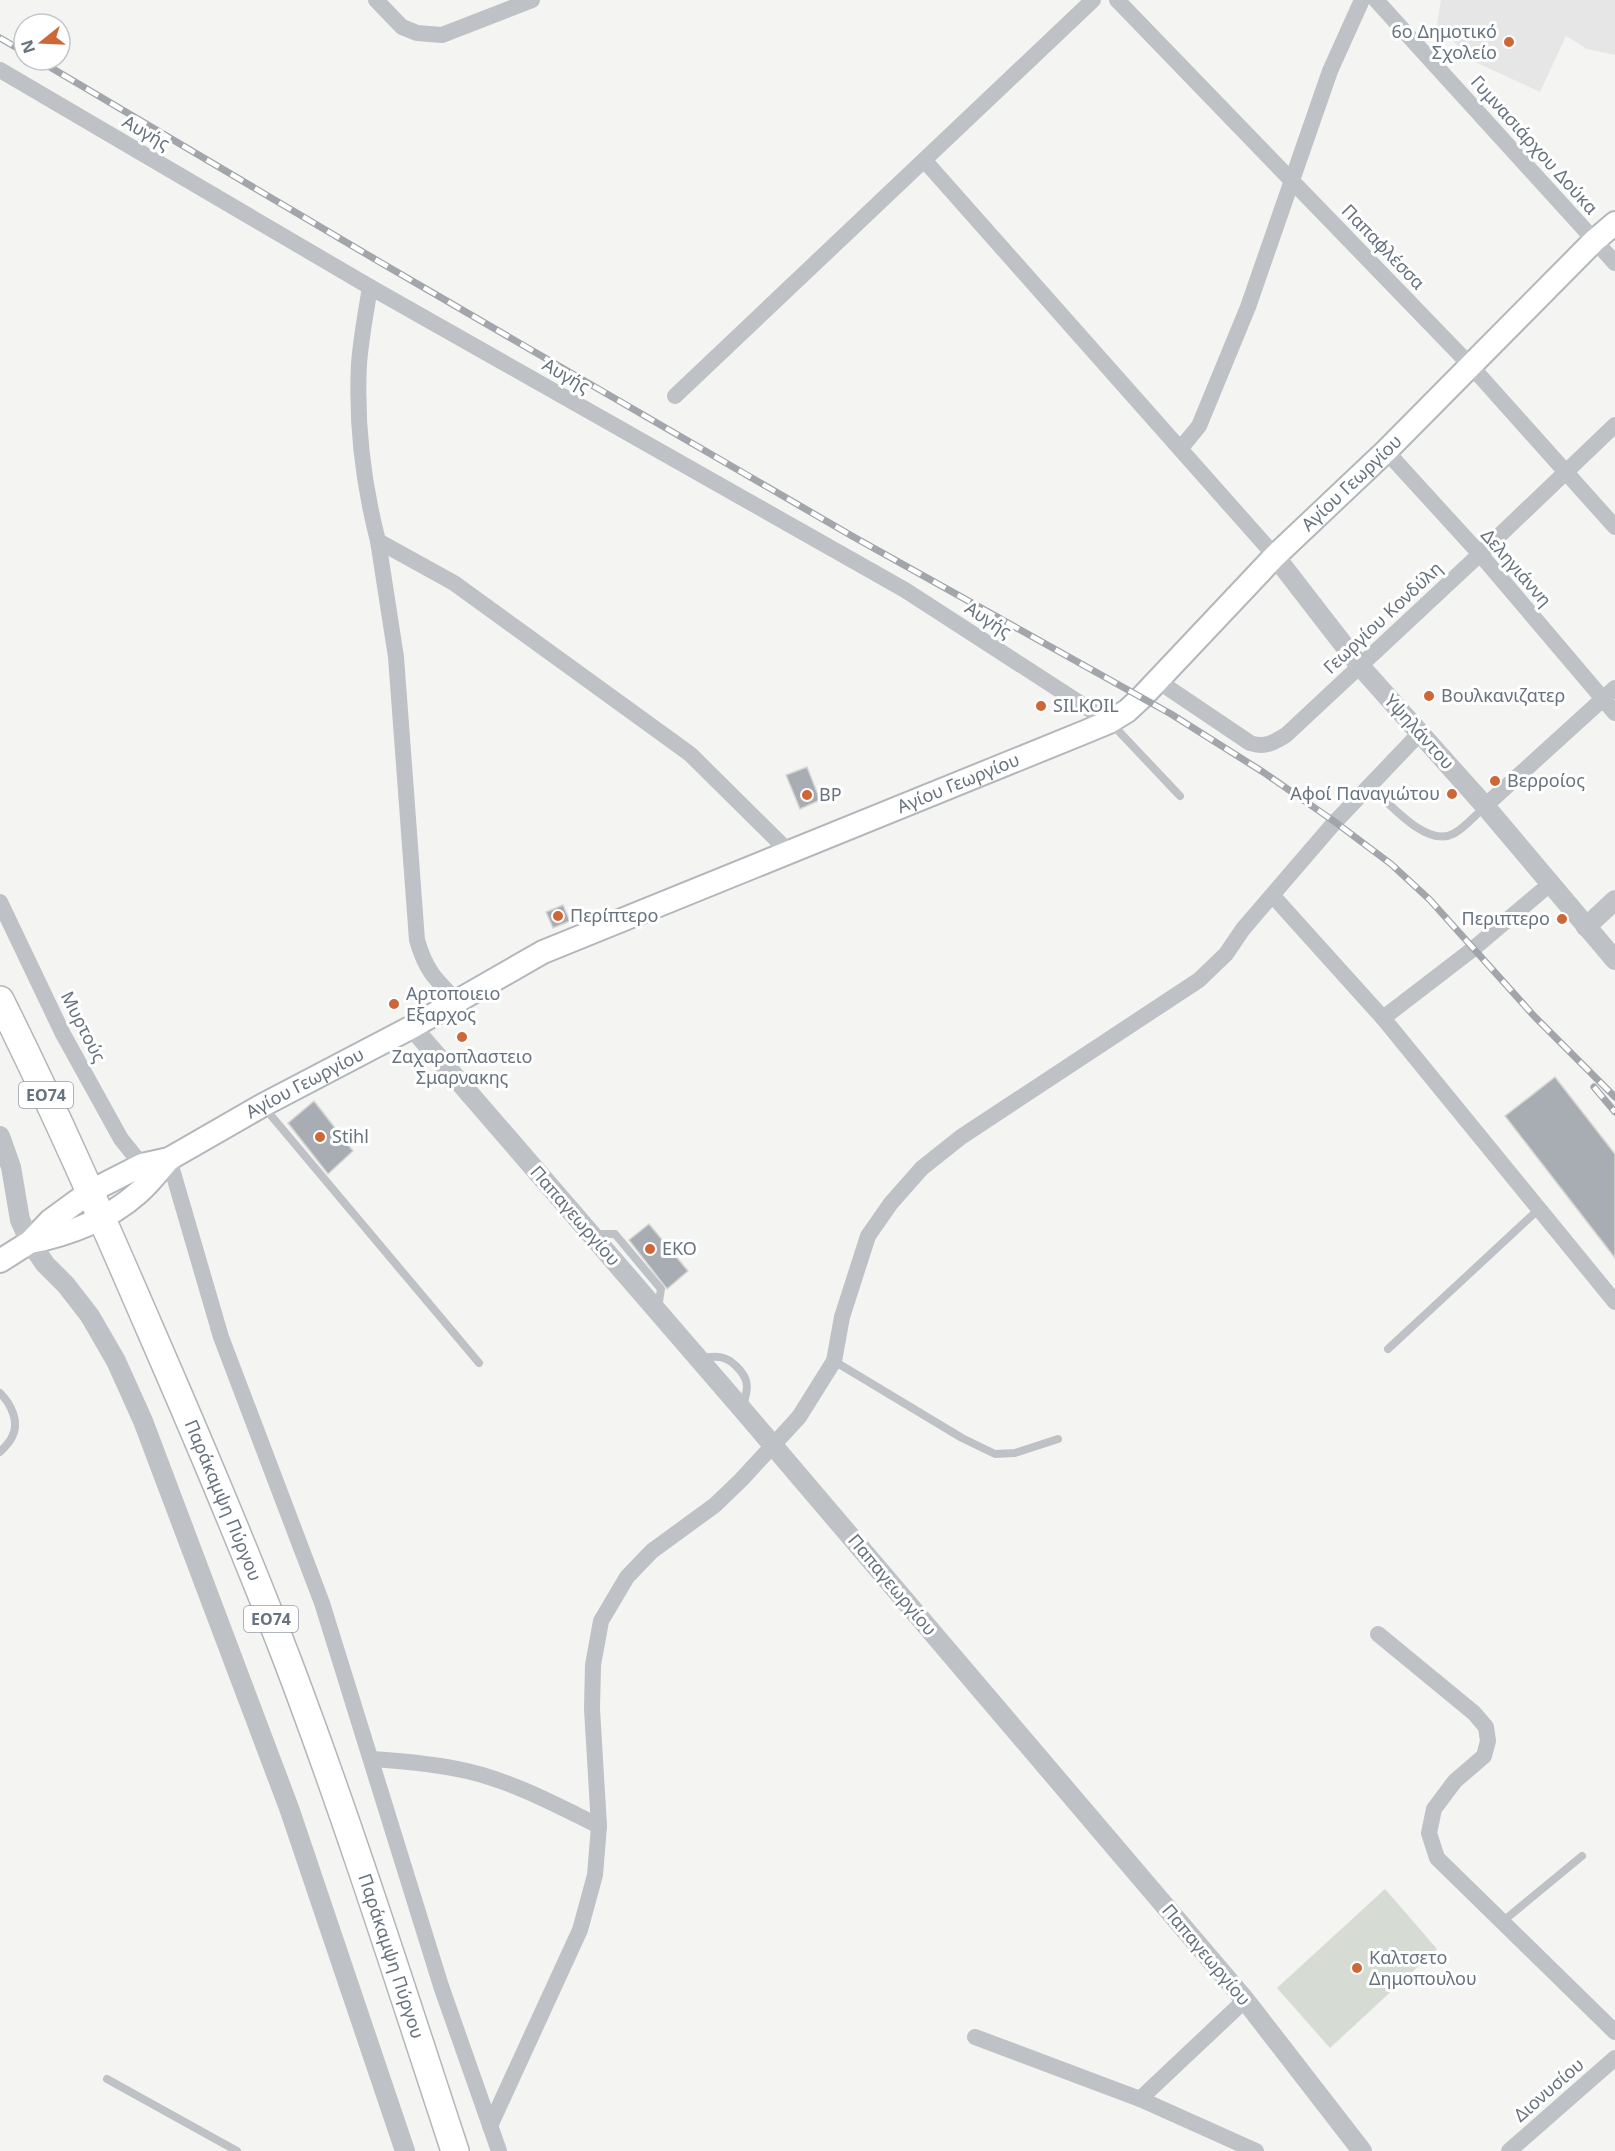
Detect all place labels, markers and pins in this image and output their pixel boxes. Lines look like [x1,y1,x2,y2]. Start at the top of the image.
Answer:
place label: 6ο Δημοτικό Σχολείο [1392,19,1497,64]
marker: 6ο Δημοτικό Σχολείο [1502,35,1516,49]
place label: Βουλκανιζατερ [1441,683,1565,707]
marker: Βουλκανιζατερ [1422,689,1436,703]
place label: SILKOIL [1053,693,1119,717]
marker: SILKOIL [1034,699,1048,713]
place label: Βερροίος [1507,768,1585,792]
marker: Βερροίος [1488,774,1502,788]
place label: Αφοί Παναγιώτου [1290,781,1440,805]
place label: BP [819,782,842,806]
marker: Αφοί Παναγιώτου [1445,787,1459,801]
marker: BP [800,788,814,802]
place label: Περίπτερο [570,903,658,927]
place label: Περιπτερο [1462,906,1550,930]
marker: Περίπτερο [551,909,565,923]
marker: Περιπτερο [1555,912,1569,926]
place label: Αρτοποιειο Εξαρχος [406,981,500,1026]
marker: Αρτοποιειο Εξαρχος [387,997,401,1011]
marker: Ζαχαροπλαστειο Σμαρνακης [455,1030,469,1044]
place label: Ζαχαροπλαστειο Σμαρνακης [392,1044,532,1089]
place label: Stihl [332,1124,369,1148]
marker: Stihl [313,1130,327,1144]
place label: EKO [662,1236,697,1260]
marker: EKO [643,1242,657,1256]
place label: Καλτσετο Δημοπουλου [1369,1945,1477,1990]
marker: Καλτσετο Δημοπουλου [1350,1961,1364,1975]

